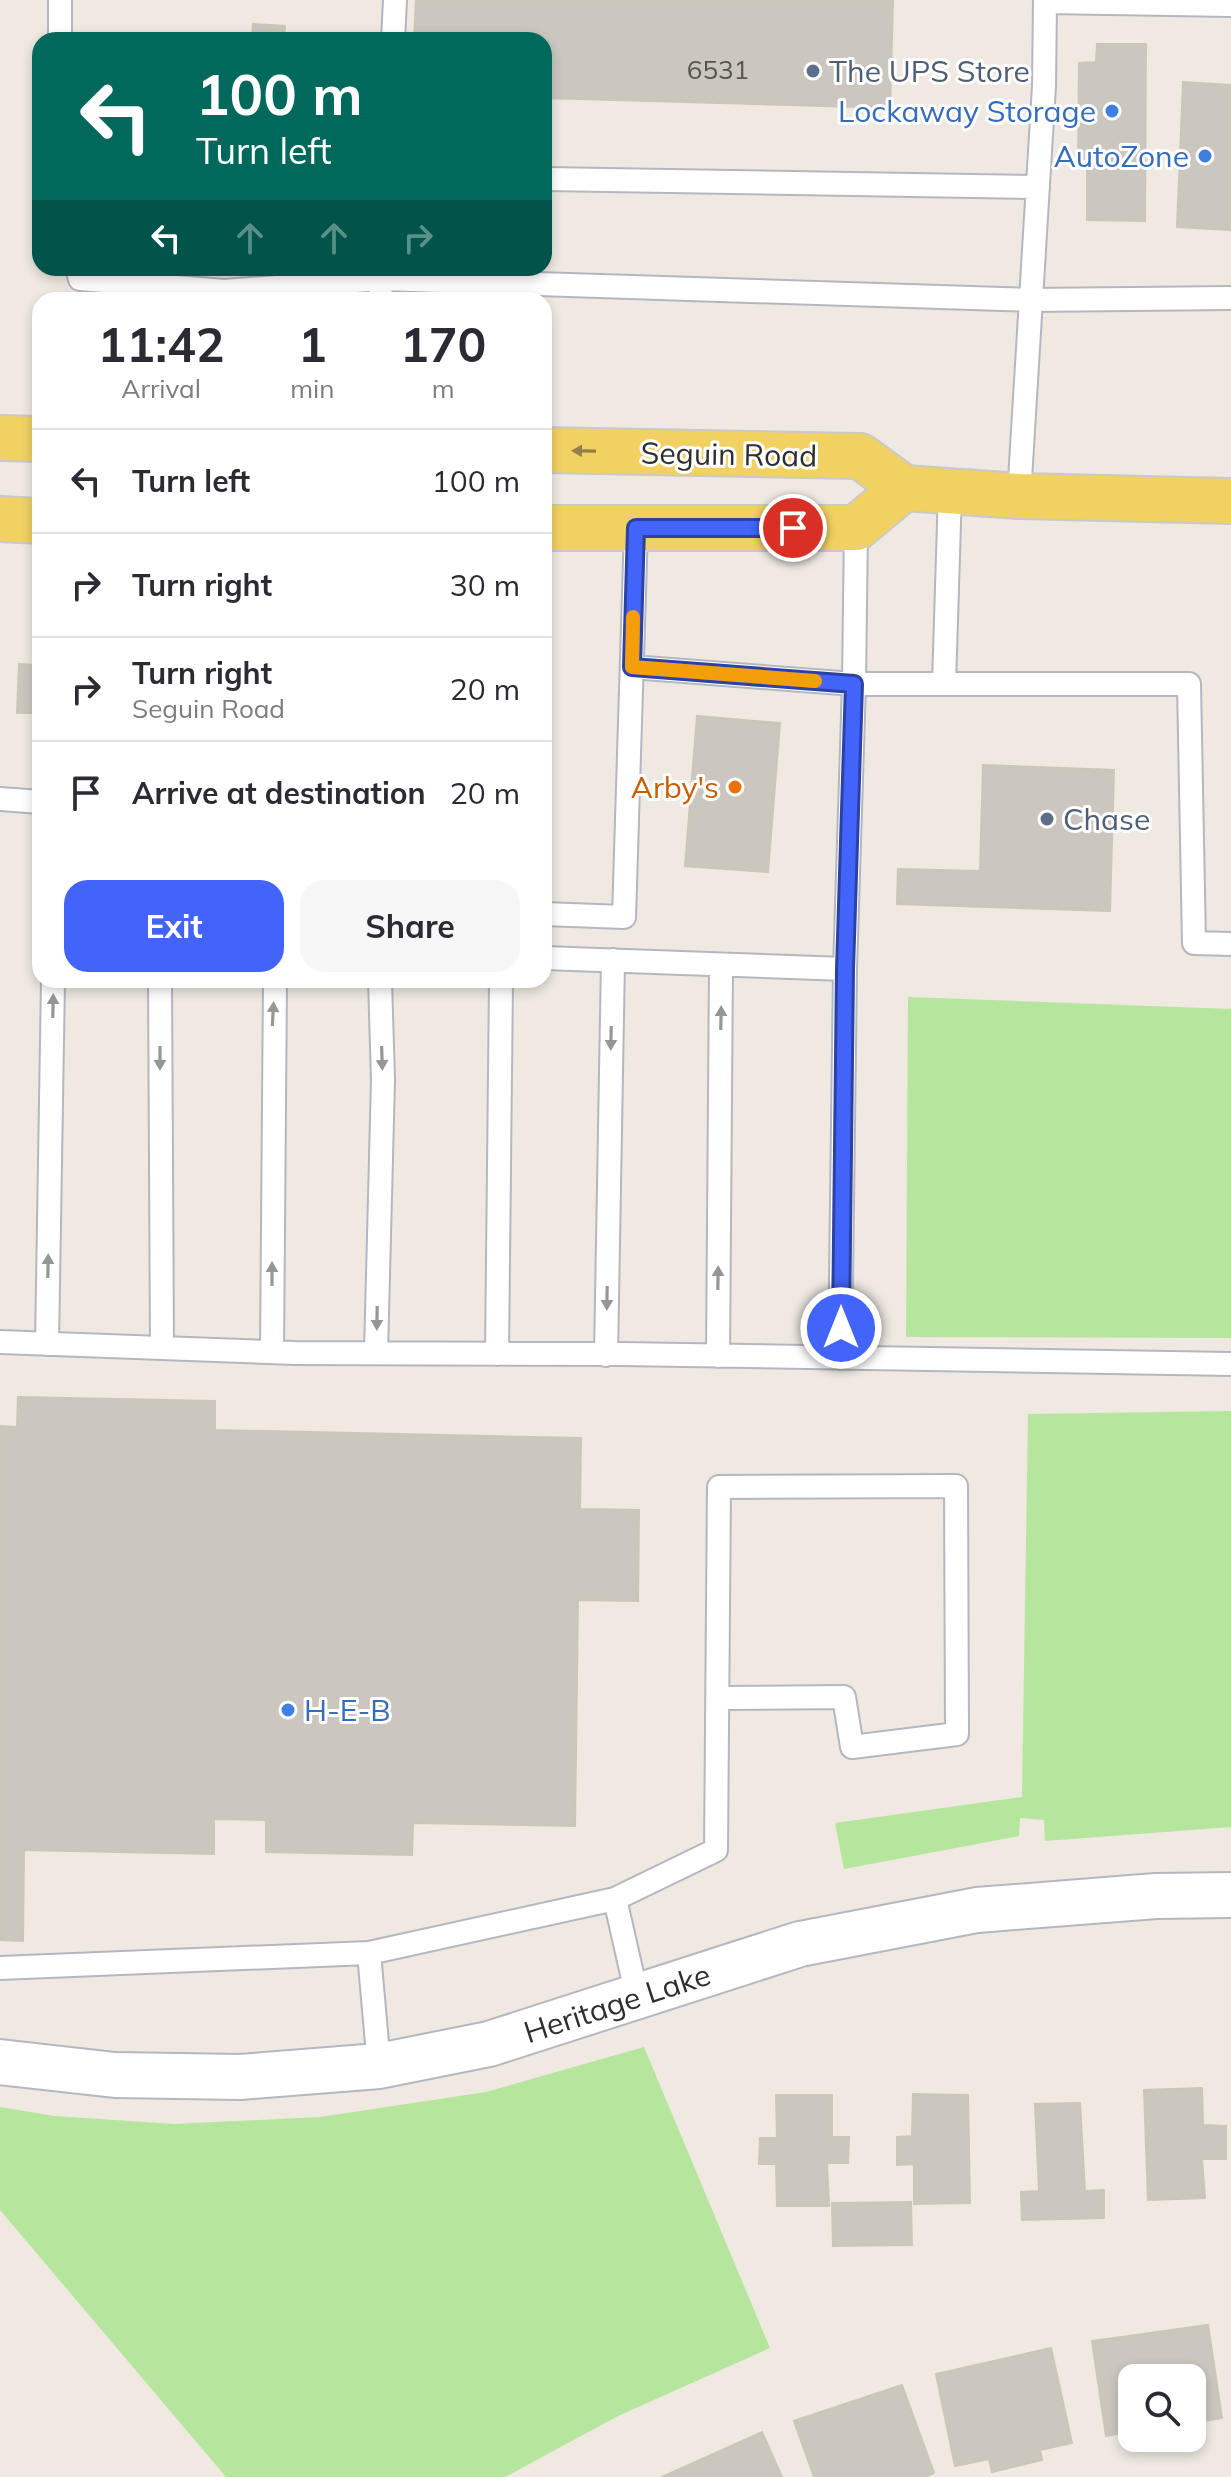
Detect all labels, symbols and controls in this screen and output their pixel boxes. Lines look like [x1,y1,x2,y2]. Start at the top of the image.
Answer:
place label: The UPS Store [829,52,1030,90]
house number: 6531 [687,53,749,86]
text: 100 m [196,59,363,129]
marker: The UPS Store [804,62,822,80]
icon: left [64,64,168,168]
place label: Lockaway Storage [838,92,1096,130]
marker: Lockaway Storage [1103,102,1121,120]
text: Turn left [196,128,332,173]
place label: AutoZone [1054,137,1189,175]
marker: AutoZone [1196,147,1214,165]
icon: left [144,216,188,260]
icon: ahead [228,216,272,260]
icon: ahead [312,216,356,260]
icon: right [396,216,440,260]
text: 11:42 [98,314,225,374]
text: 1 [298,314,327,374]
text: 170 [400,314,486,374]
text: Arrival [121,372,201,405]
text: min [290,372,334,405]
text: m [432,372,455,405]
street label: Seguin Road [640,433,818,475]
one-way arrow [571,444,596,457]
icon: left [64,459,108,503]
text: Turn left [132,462,250,500]
text: 100 m [432,462,520,500]
pin [759,494,827,562]
icon: arrive [771,506,815,550]
icon: right [64,563,108,607]
text: Turn right [132,566,272,604]
text: 30 m [450,566,520,604]
text: Turn right [132,654,272,692]
icon: right [64,667,108,711]
text: 20 m [450,670,520,708]
text: Seguin Road [132,692,285,725]
place label: Arby's [631,768,719,806]
icon: arrive [64,771,108,815]
text: Arrive at destination [132,774,426,812]
text: 20 m [450,774,520,812]
marker: Arby's [726,778,744,796]
place label: Chase [1063,800,1150,838]
marker: Chase [1038,810,1056,828]
button: Exit [64,880,284,972]
button: Share [300,880,520,972]
one-way arrow [46,993,59,1018]
one-way arrow [267,1001,280,1026]
one-way arrow [715,1005,727,1030]
one-way arrow [605,1026,617,1051]
one-way arrow [154,1046,166,1071]
one-way arrow [376,1046,389,1071]
one-way arrow [42,1253,55,1278]
one-way arrow [266,1261,278,1286]
one-way arrow [712,1265,725,1290]
one-way arrow [601,1286,613,1311]
position arrow [799,1286,883,1370]
one-way arrow [371,1306,384,1331]
place label: H-E-B [304,1691,391,1729]
marker: H-E-B [279,1701,297,1719]
street label: Heritage Lake [519,1955,715,2051]
map controls [1118,2364,1206,2452]
button: search [1118,2364,1206,2452]

